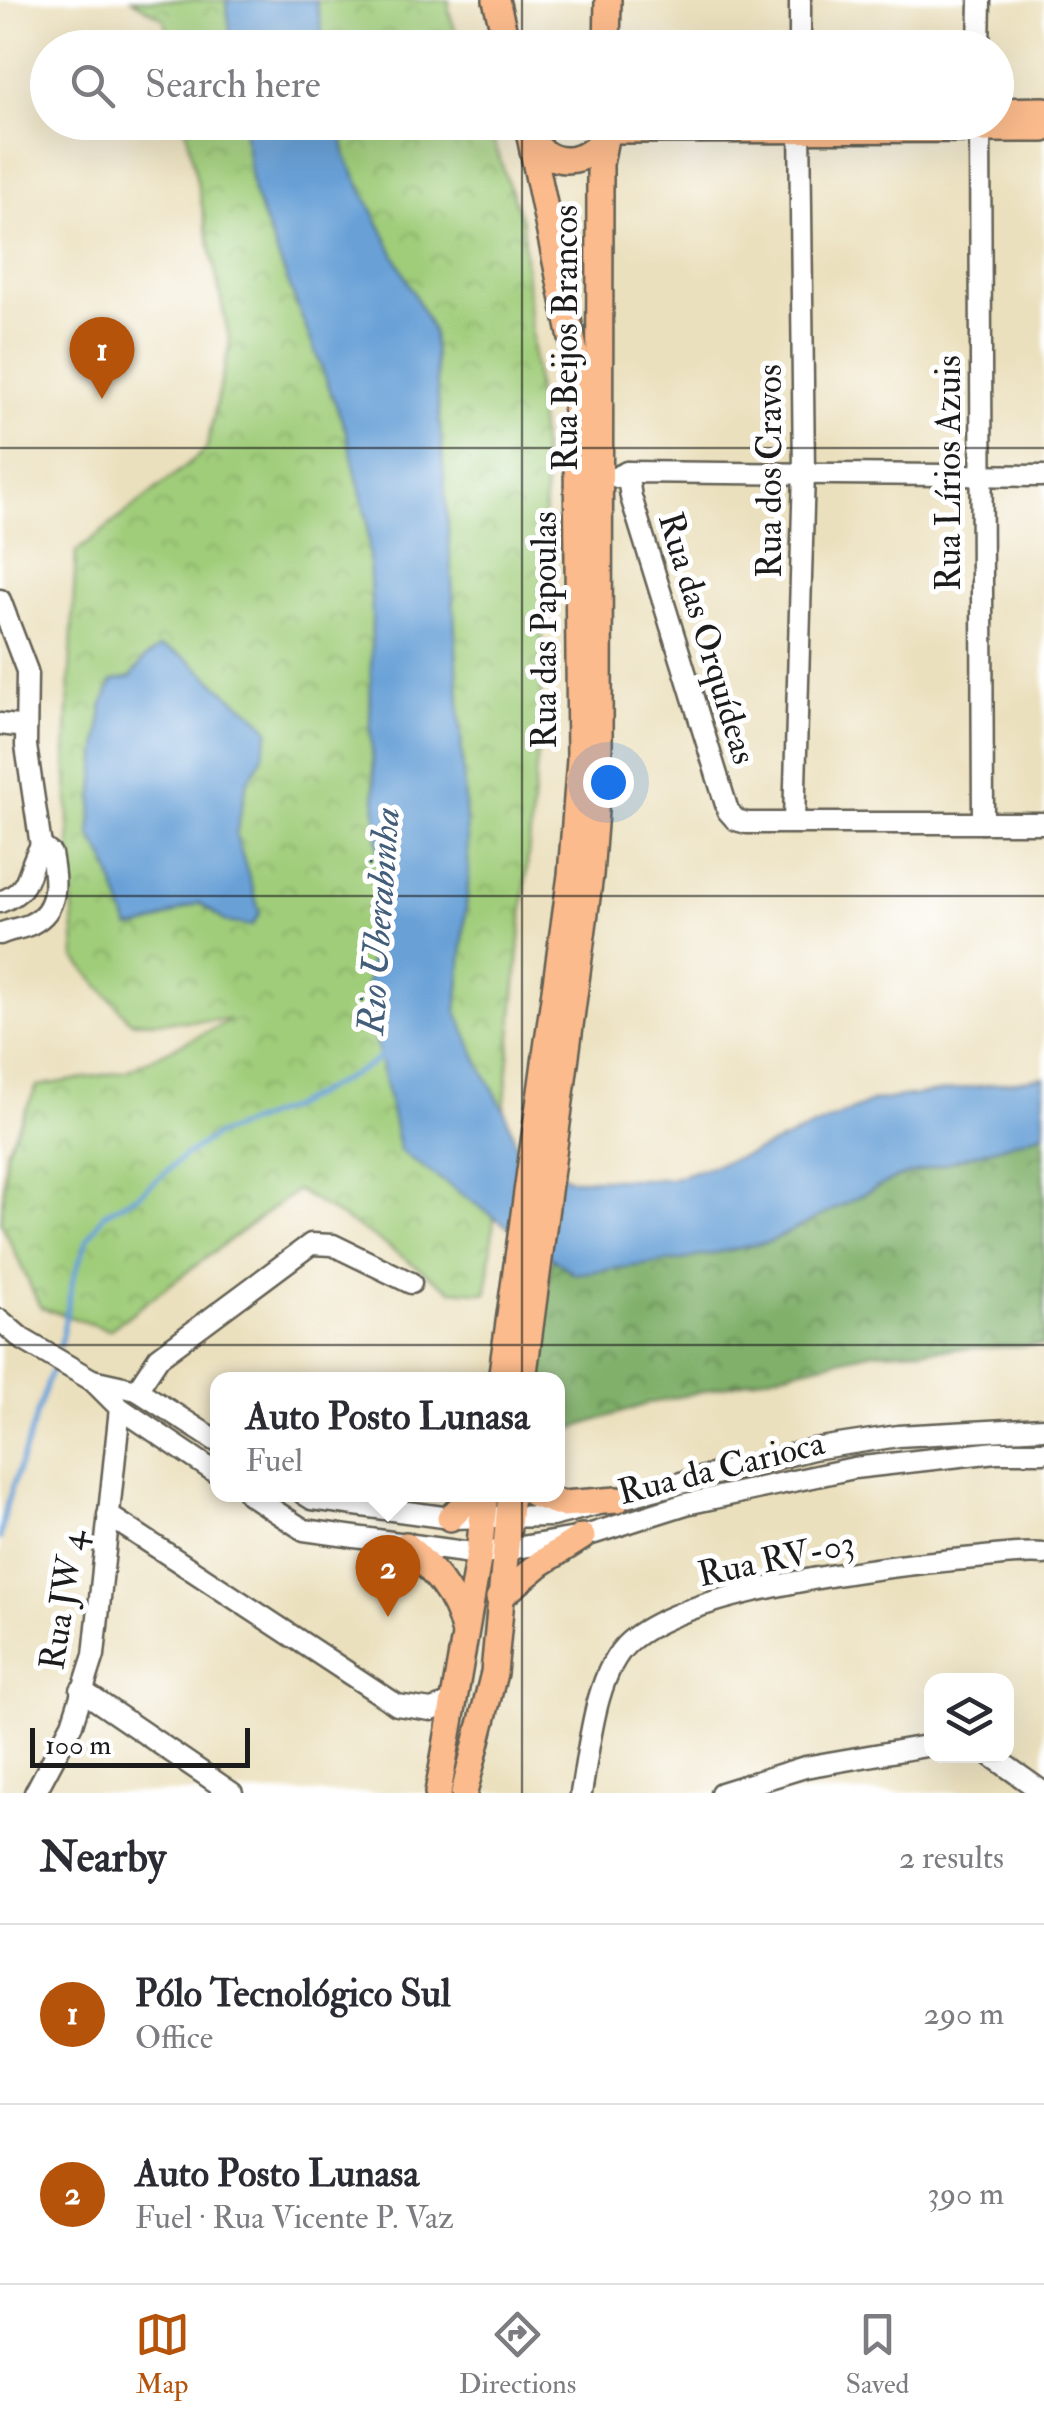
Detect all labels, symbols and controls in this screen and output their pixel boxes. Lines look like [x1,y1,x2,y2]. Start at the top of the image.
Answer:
search box [30,30,1014,140]
icon: search [65,58,120,113]
text: Search here [145,61,321,109]
street label: Rua Beijos Brancos [544,205,588,471]
pin: 1 [70,316,134,399]
street label: Rua Lírios Azuis [927,355,971,591]
street label: Rua dos Cravos [748,364,792,578]
street label: Rua das Orquídeas [648,507,766,769]
street label: Rua das Papoulas [523,511,567,749]
your location [583,757,634,808]
water label: Rio Uberabinha [347,806,411,1037]
popup [210,1372,565,1502]
text: Auto Posto Lunasa [245,1393,530,1441]
street label: Rua da Carioca [614,1421,829,1515]
text: Fuel [245,1441,303,1481]
street label: Rua RV-03 [694,1521,858,1597]
street label: Rua JW 4 [30,1525,96,1673]
pin: 2 [356,1534,420,1617]
map controls [924,1673,1014,1763]
button: layers [924,1673,1014,1763]
scale bar [30,1723,250,1768]
text: 100 m [45,1728,111,1763]
text: Nearby [40,1832,166,1884]
text: 2 results [899,1838,1004,1878]
text: Pólo Tecnológico Sul [135,1970,451,2018]
text: 1 [67,1994,78,2034]
text: 290 m [923,1994,1004,2034]
text: Office [135,2018,213,2058]
text: Auto Posto Lunasa [135,2150,419,2198]
text: 2 [64,2174,81,2214]
text: 390 m [927,2174,1004,2214]
text: Fuel · Rua Vicente P. Vaz [135,2198,454,2238]
tab: Map [135,2307,190,2402]
tab: Directions [459,2307,576,2402]
tab: Saved [845,2307,909,2402]

